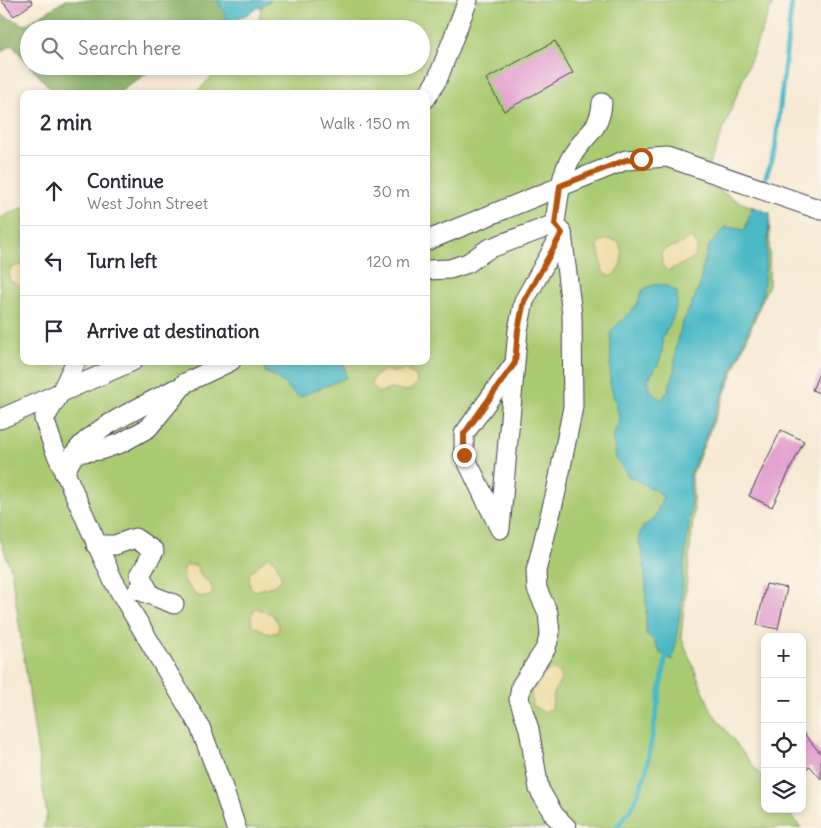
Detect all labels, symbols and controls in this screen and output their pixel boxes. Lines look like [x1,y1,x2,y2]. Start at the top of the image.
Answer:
search box [20,20,430,75]
icon: search [38,34,66,62]
text: Search here [78,36,181,60]
text: 2 min [40,109,92,136]
text: Walk · 150 m [320,113,410,133]
route start [630,148,653,171]
text: Continue [87,169,164,193]
icon: ahead [40,177,68,205]
text: 30 m [373,181,410,201]
text: West John Street [87,193,208,213]
icon: left [40,247,68,275]
text: Turn left [87,249,157,273]
text: 120 m [367,251,410,271]
icon: arrive [40,317,68,345]
text: Arrive at destination [87,319,260,343]
route end [453,444,476,467]
map controls [761,633,806,813]
button: + [761,633,806,678]
button: − [761,678,806,723]
button: locate [761,723,806,768]
button: layers [761,768,806,813]

